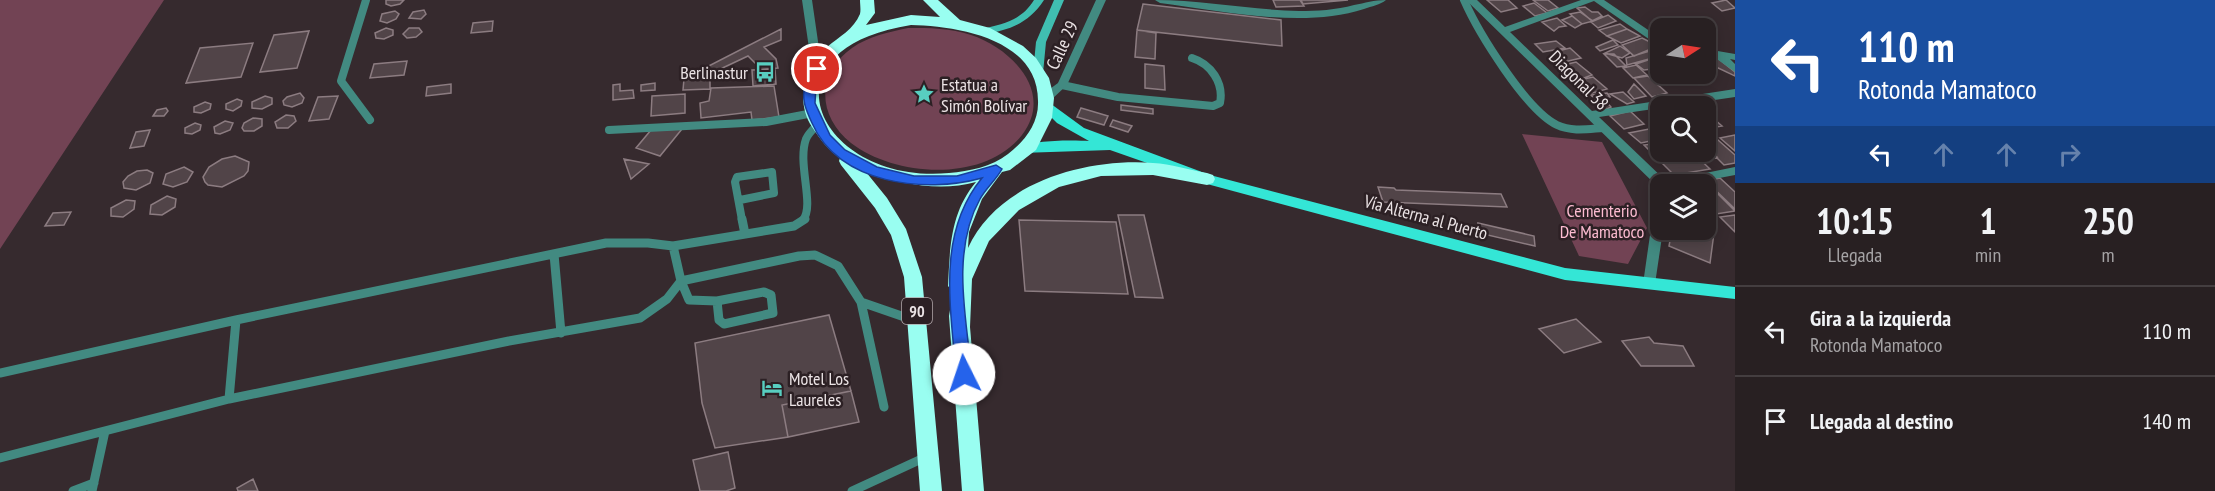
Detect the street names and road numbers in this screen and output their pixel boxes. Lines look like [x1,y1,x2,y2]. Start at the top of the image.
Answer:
street label: Calle 29 [1041,17,1083,73]
street label: Diagonal 38 [1544,45,1614,115]
street label: Vía Alterna al Puerto [1361,189,1490,245]
road number: 90 [902,298,932,324]

